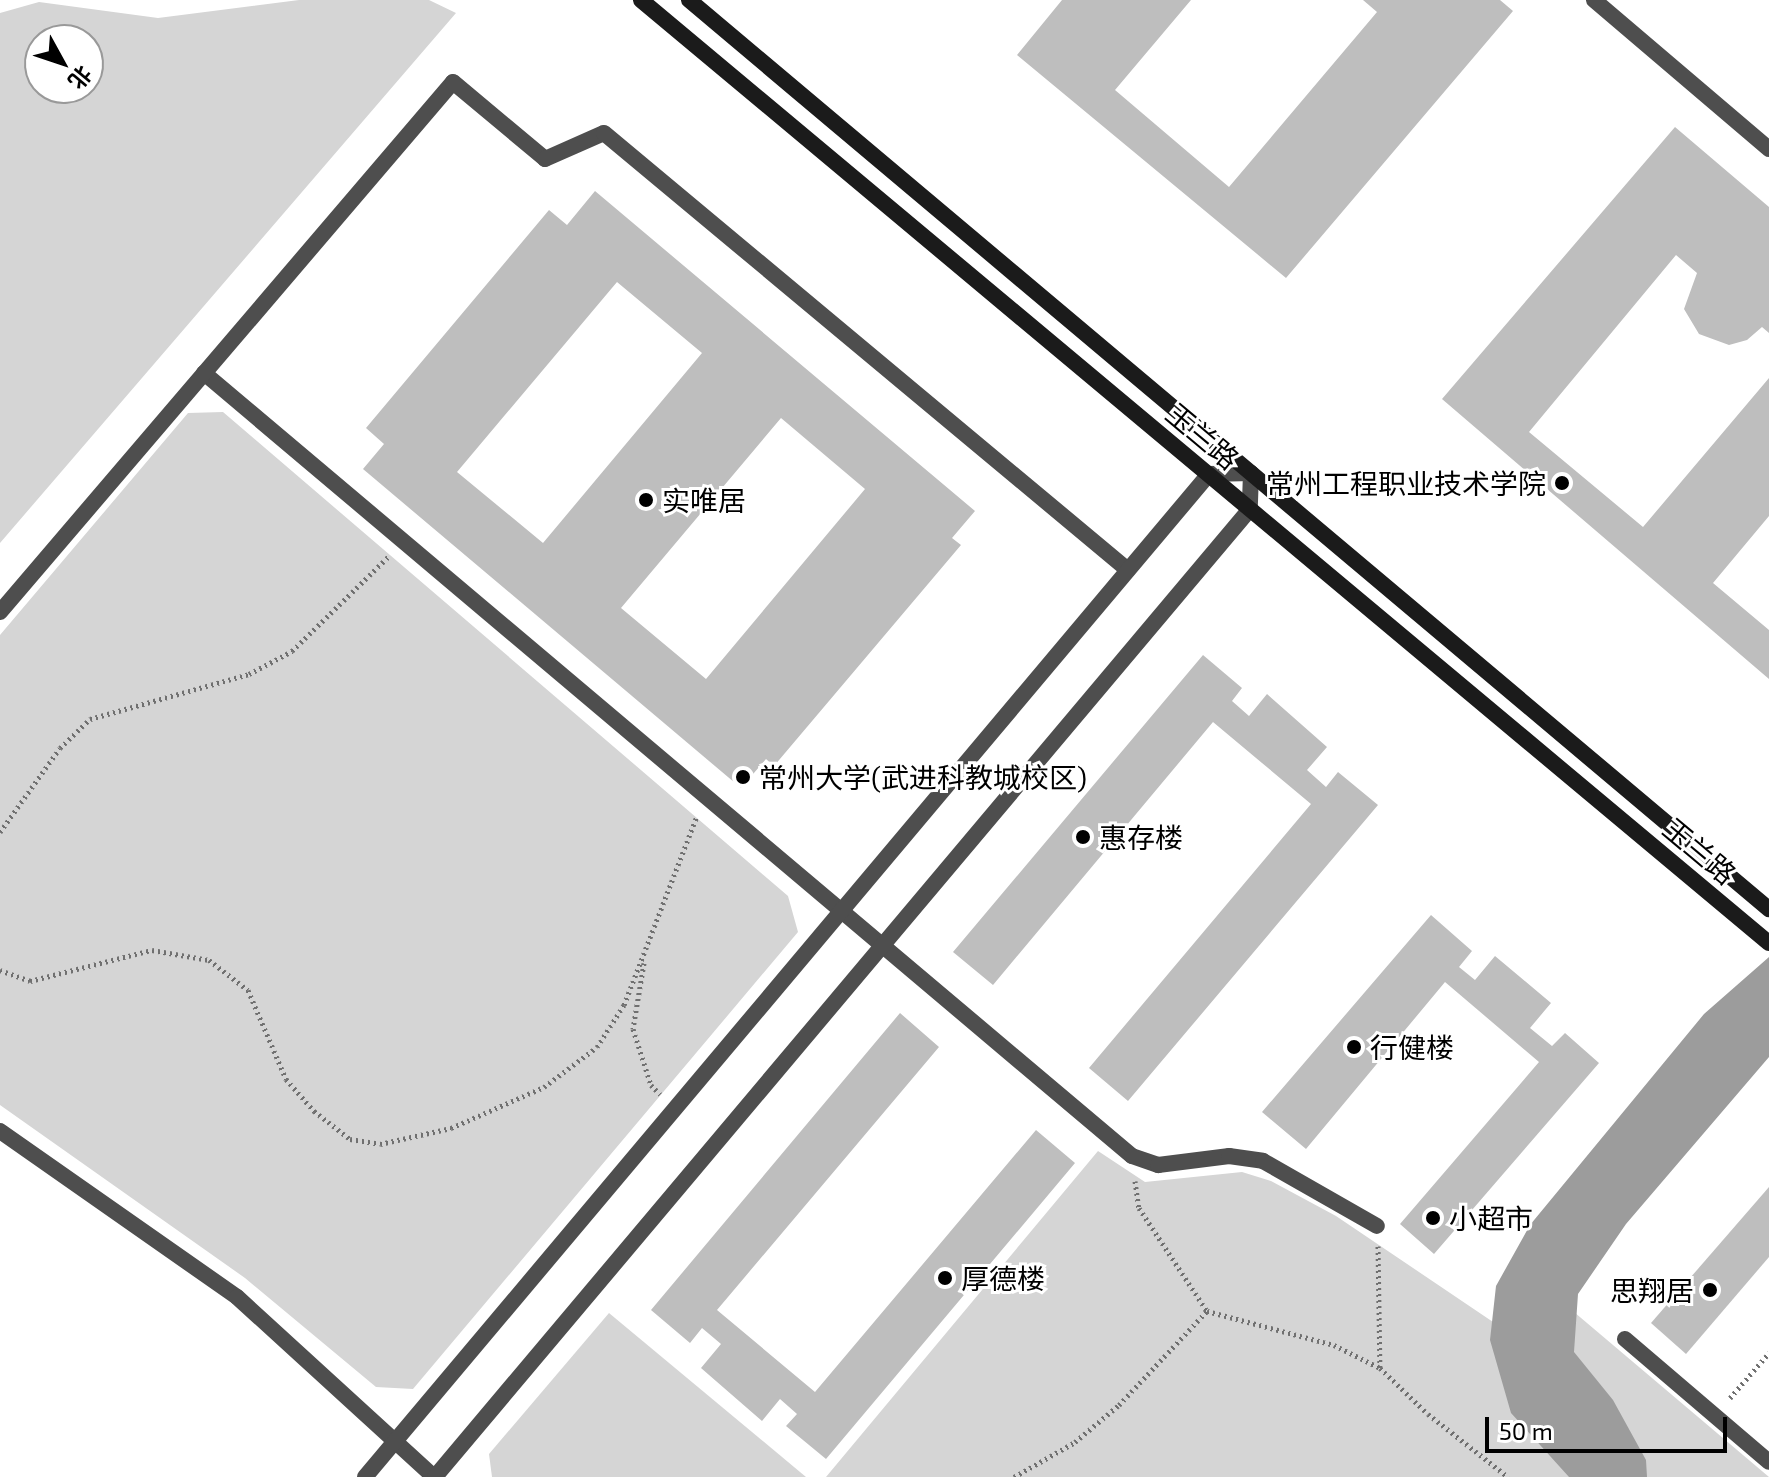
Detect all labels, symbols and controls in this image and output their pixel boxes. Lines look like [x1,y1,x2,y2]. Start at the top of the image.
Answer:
north arrow [24,24,104,104]
text: 北 [64,61,98,95]
street label: 玉兰路 [1160,396,1246,476]
place label: 常州工程职业技术学院 [1266,466,1546,500]
marker: 常州工程职业技术学院 [1553,474,1571,492]
place label: 实唯居 [662,483,746,517]
marker: 实唯居 [637,491,655,509]
place label: 常州大学(武进科教城校区) [759,760,1087,794]
marker: 常州大学(武进科教城校区) [734,768,752,786]
street label: 玉兰路 [1657,811,1743,891]
place label: 惠存楼 [1099,820,1183,854]
marker: 惠存楼 [1074,828,1092,846]
place label: 行健楼 [1370,1030,1454,1064]
marker: 行健楼 [1345,1038,1363,1056]
place label: 小超市 [1449,1201,1533,1235]
marker: 小超市 [1424,1209,1442,1227]
place label: 厚德楼 [961,1261,1045,1295]
marker: 厚德楼 [936,1269,954,1287]
place label: 思翔居 [1610,1273,1694,1307]
marker: 思翔居 [1701,1281,1719,1299]
scale bar [1489,1401,1731,1451]
text: 50 m [1499,1416,1553,1445]

